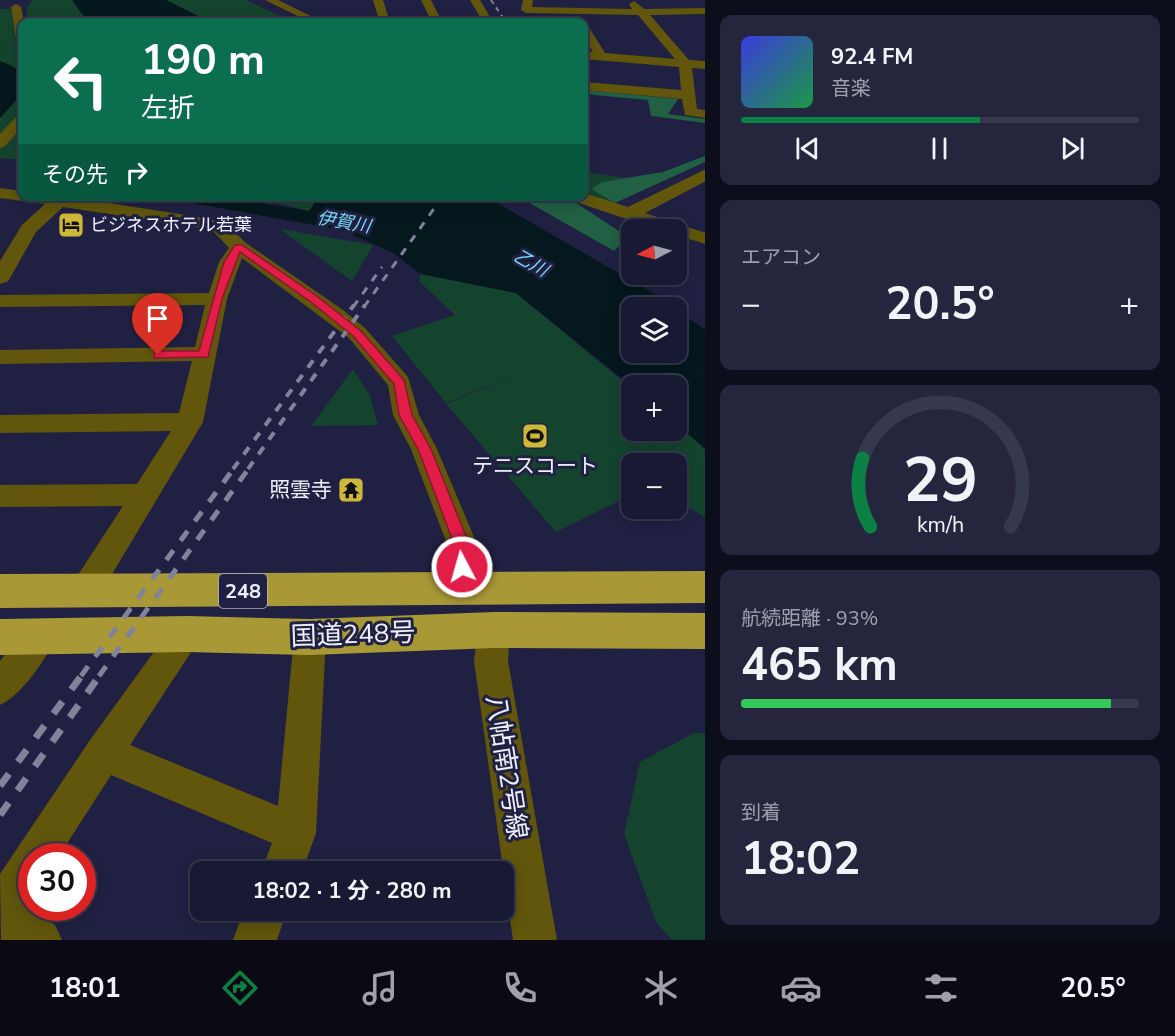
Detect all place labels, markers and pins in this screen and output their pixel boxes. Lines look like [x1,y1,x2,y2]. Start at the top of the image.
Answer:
hotel icon: ビジネスホテル若葉 [56,210,86,240]
place label: ビジネスホテル若葉 [90,213,252,237]
pin [132,293,183,355]
sports icon: テニスコート [520,421,550,451]
place label: テニスコート [472,452,598,480]
temple icon: 照雲寺 [336,475,366,505]
place label: 照雲寺 [269,476,332,504]

